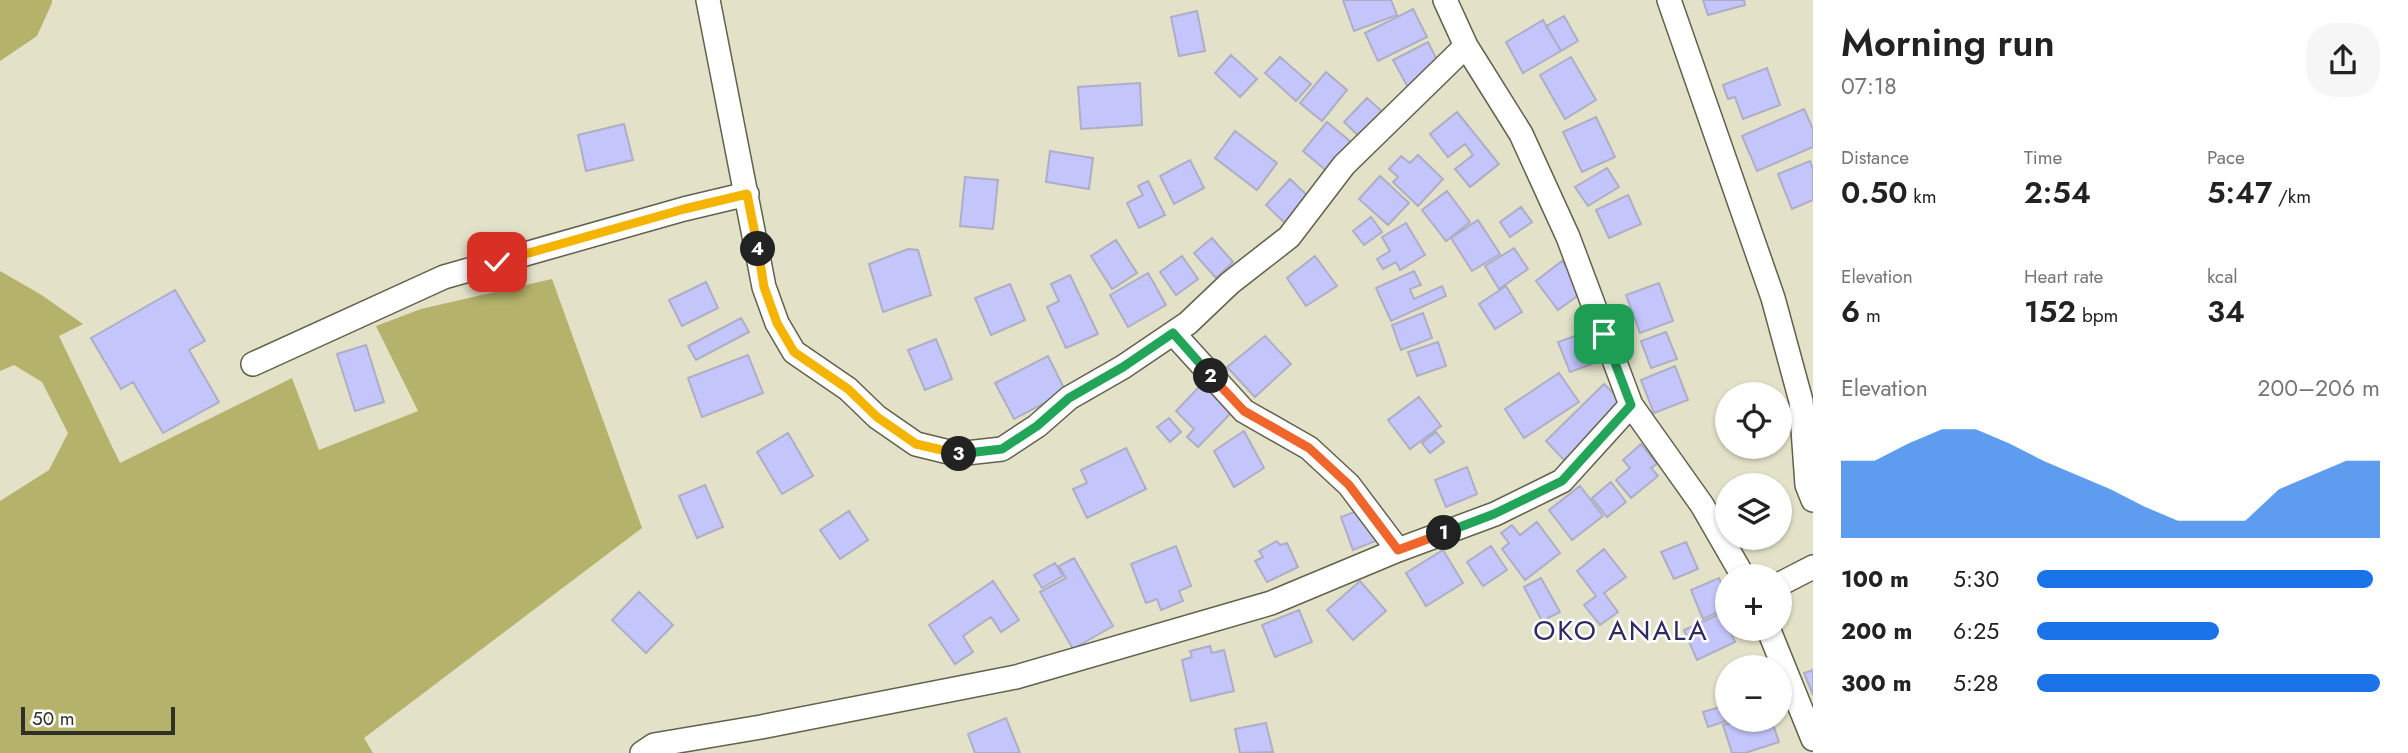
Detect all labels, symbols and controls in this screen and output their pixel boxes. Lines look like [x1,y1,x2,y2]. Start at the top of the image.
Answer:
text: Morning run [1841,15,2055,70]
button: share [2306,23,2380,97]
text: 07:18 [1841,69,1897,103]
text: Distance [1841,144,1909,171]
text: Time [2024,144,2062,171]
text: Pace [2207,144,2245,171]
text: 0.50 [1841,171,1908,214]
text: 2:54 [2024,171,2091,214]
text: 5:47 [2207,171,2272,214]
text: km [1908,183,1937,210]
text: /km [2272,183,2311,210]
pin [467,232,527,292]
pin: 4 [740,232,776,266]
text: 4 [751,235,764,262]
icon: check [478,243,516,281]
text: Elevation [1841,263,1913,290]
text: Heart rate [2024,263,2103,290]
text: kcal [2207,263,2238,290]
text: 6 [1841,290,1860,333]
text: 152 [2024,290,2076,333]
text: 34 [2207,290,2245,333]
text: m [1860,302,1881,329]
text: bpm [2076,302,2118,329]
pin [1574,304,1634,364]
icon: arrive [1585,315,1623,353]
pin: 2 [1194,358,1228,394]
text: 2 [1204,362,1217,389]
text: Elevation [1841,371,1928,405]
text: 200–206 m [2257,371,2380,405]
map controls [1715,382,1792,732]
button: locate [1715,382,1792,459]
pin: 3 [942,436,976,472]
text: 3 [953,440,964,467]
button: layers [1715,473,1792,550]
pin: 1 [1426,516,1462,550]
text: 1 [1439,519,1448,546]
text: 100 m [1841,562,1909,596]
text: 5:30 [1953,562,1999,596]
button: + [1715,564,1792,641]
district label: OKO ANALA [1533,610,1709,651]
text: 200 m [1841,614,1912,648]
text: 6:25 [1953,614,1999,648]
button: − [1715,655,1792,732]
text: 300 m [1841,666,1912,700]
text: 5:28 [1953,666,1999,700]
scale bar [21,704,175,736]
text: 50 m [32,705,75,732]

